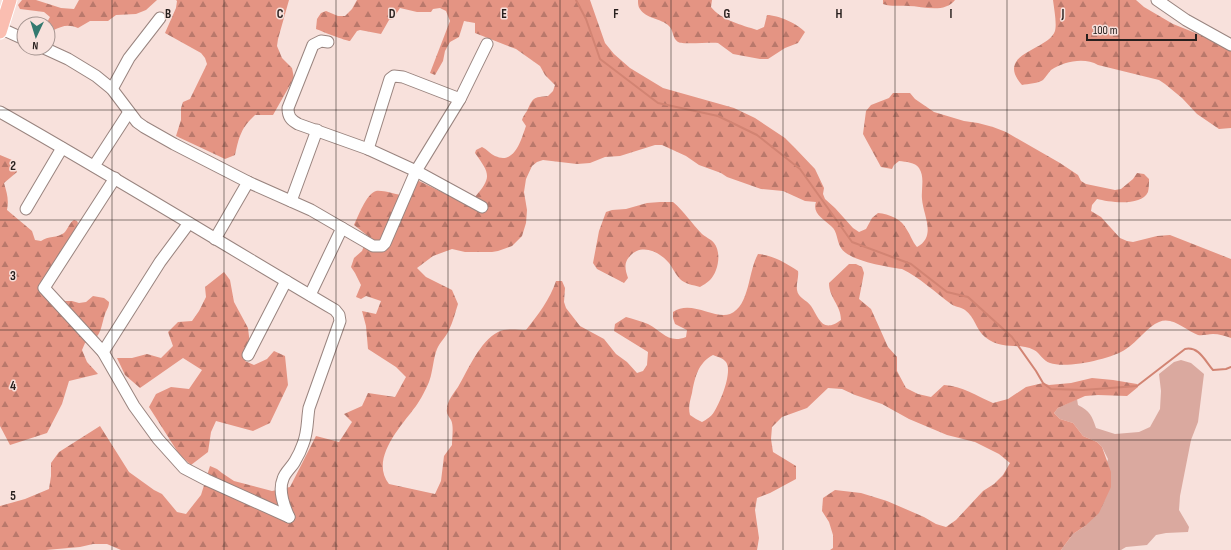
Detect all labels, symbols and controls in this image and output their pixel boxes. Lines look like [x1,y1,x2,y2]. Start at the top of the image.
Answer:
text: B [165,6,171,22]
text: C [277,6,284,22]
text: D [389,6,396,22]
text: E [501,6,507,22]
text: F [613,6,619,22]
text: G [724,6,731,22]
text: H [836,6,843,22]
text: I [950,6,953,22]
text: J [1061,6,1065,22]
north arrow [16,16,56,56]
scale bar [1087,16,1196,42]
text: 100 m [1093,23,1118,38]
text: N [32,39,39,52]
text: 2 [10,158,16,174]
text: 3 [10,268,16,284]
text: 4 [10,378,16,394]
text: 5 [10,488,16,504]

